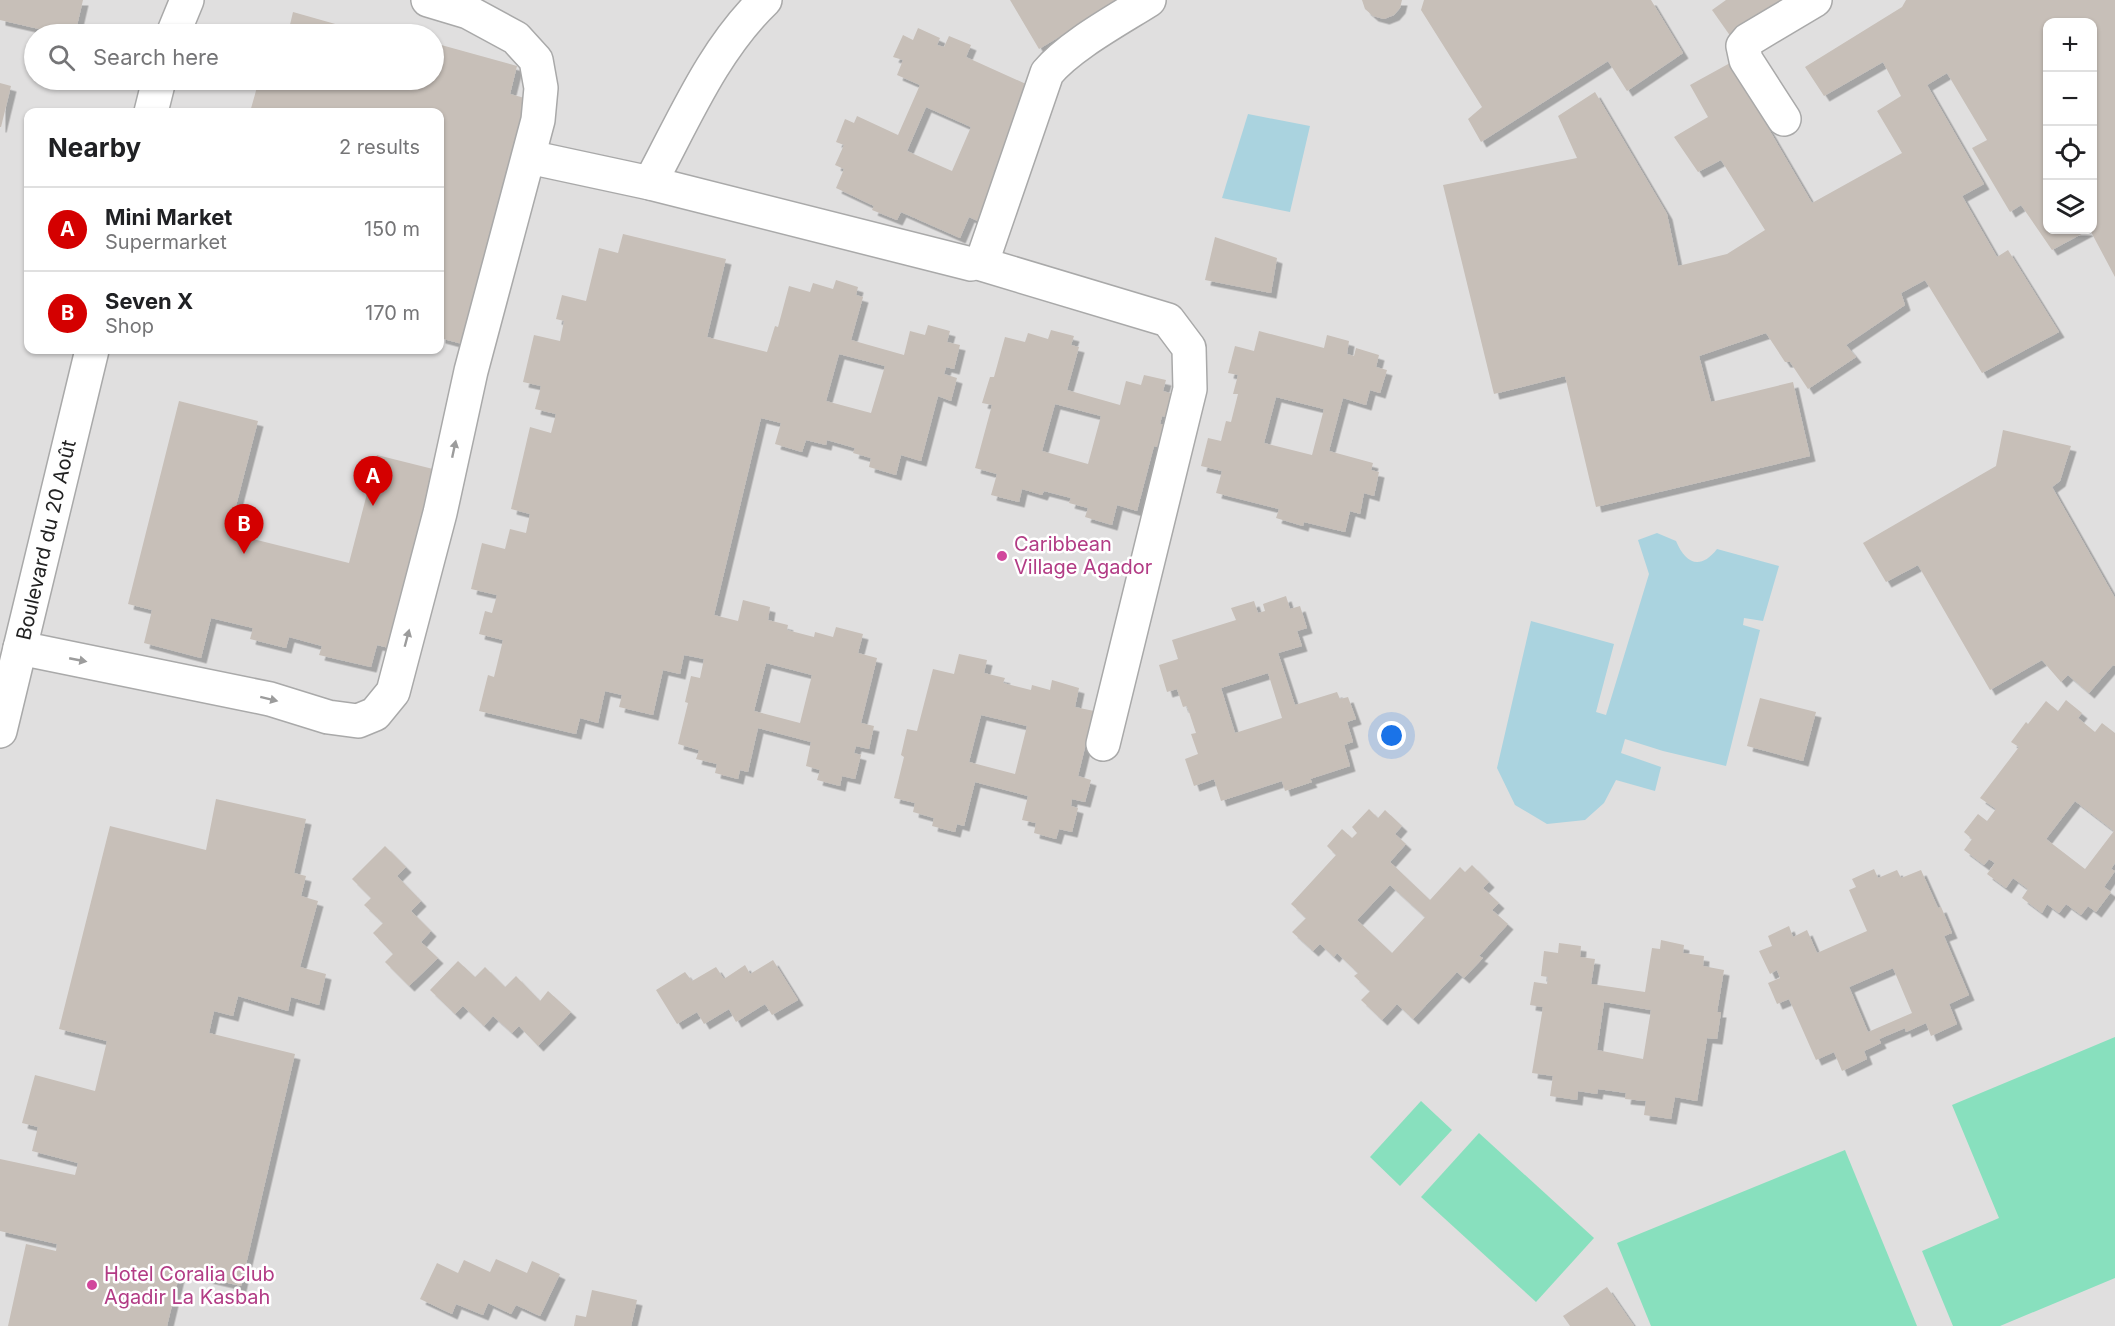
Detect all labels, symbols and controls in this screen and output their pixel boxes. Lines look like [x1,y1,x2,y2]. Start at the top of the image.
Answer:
map controls [2043,18,2097,234]
button: + [2043,18,2097,72]
search box [24,24,444,90]
icon: search [45,41,78,74]
text: Search here [93,44,219,70]
button: − [2043,72,2097,126]
button: locate [2043,126,2097,180]
text: Nearby [48,132,141,163]
text: 2 results [339,135,420,159]
button: layers [2043,180,2097,234]
text: Mini Market [105,204,232,230]
text: A [60,217,75,241]
text: 150 m [364,217,420,241]
text: Supermarket [105,230,227,254]
text: Seven X [105,288,193,314]
text: B [61,301,74,325]
text: 170 m [365,301,420,325]
text: Shop [105,314,154,338]
street label: Boulevard du 20 Août [11,437,81,642]
one-way arrow [449,440,459,458]
pin: A [354,456,392,506]
pin: B [224,504,264,554]
place label: Caribbean Village Agador [1014,532,1153,579]
marker: Caribbean Village Agador [995,549,1009,563]
one-way arrow [403,629,413,648]
one-way arrow [68,656,87,665]
one-way arrow [260,695,278,704]
your location [1377,721,1406,750]
place label: Hotel Coralia Club Agadir La Kasbah [104,1262,275,1309]
marker: Hotel Coralia Club Agadir La Kasbah [85,1278,99,1292]

